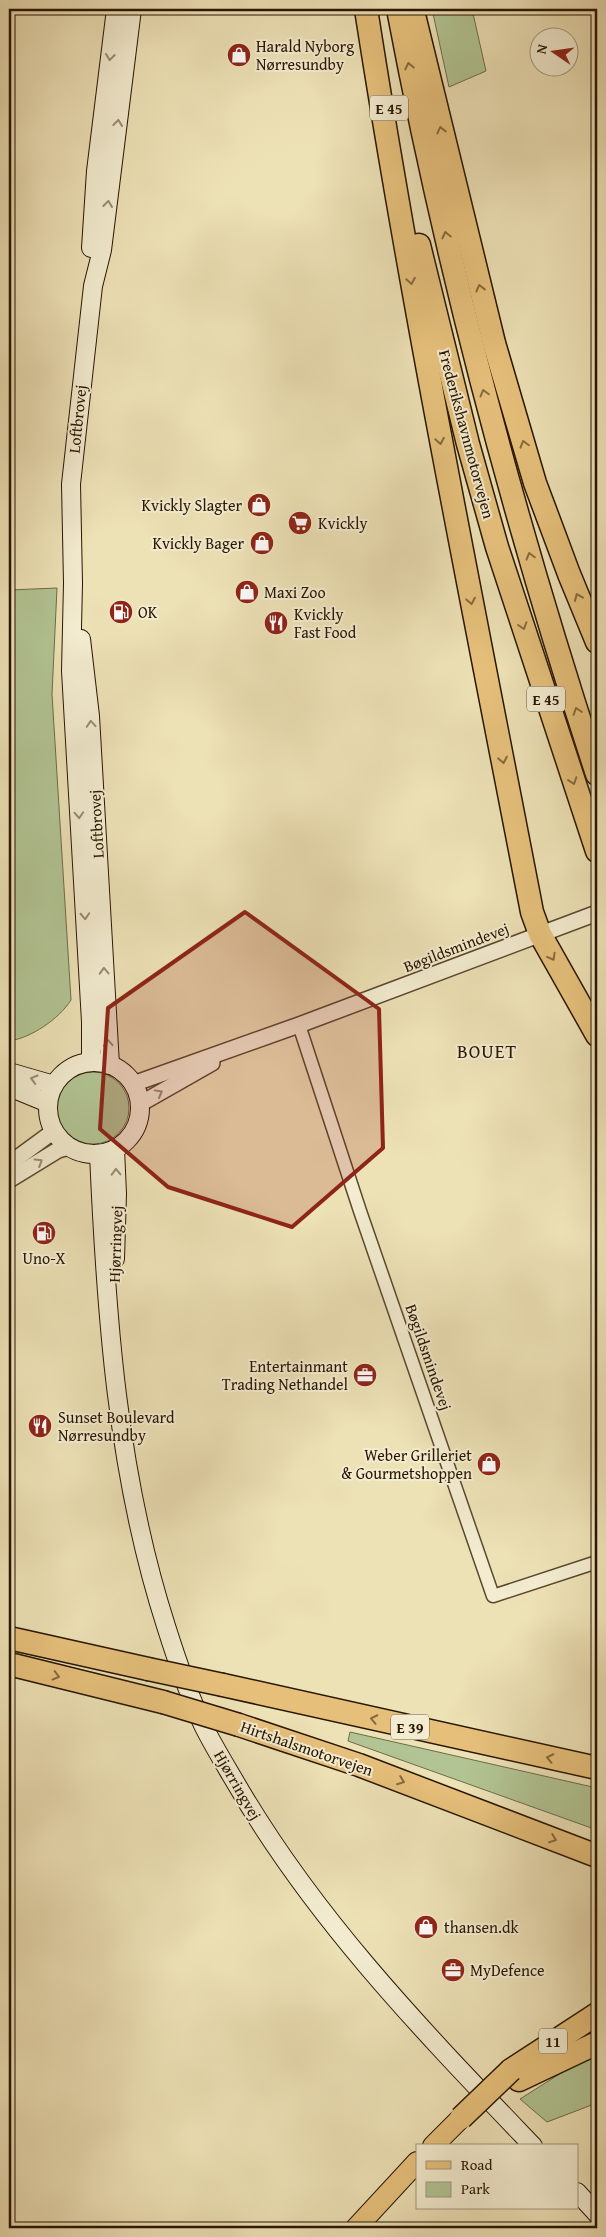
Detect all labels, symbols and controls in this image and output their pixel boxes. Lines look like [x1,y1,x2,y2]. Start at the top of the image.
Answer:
north arrow [528,28,578,78]
place label: Harald Nyborg Nørresundby [256,34,354,76]
shop icon: Harald Nyborg Nørresundby [226,42,252,68]
text: N [531,42,552,56]
one-way arrow [105,53,116,61]
one-way arrow [404,62,415,71]
road number: E 45 [370,96,408,120]
one-way arrow [112,119,122,127]
one-way arrow [436,126,447,135]
one-way arrow [102,200,112,208]
one-way arrow [441,231,452,239]
one-way arrow [406,277,416,286]
one-way arrow [475,283,486,292]
street label: Frederikshavnmotorvejen [433,347,501,521]
street label: Loftbrovej [61,384,93,454]
one-way arrow [480,389,490,397]
one-way arrow [435,437,445,446]
one-way arrow [519,441,529,449]
shop icon: Kvickly Slagter [246,492,272,518]
place label: Kvickly Slagter [142,493,242,517]
supermarket icon: Kvickly [287,510,313,536]
place label: Kvickly [318,511,367,535]
shop icon: Kvickly Bager [249,530,275,556]
place label: Kvickly Bager [152,531,244,555]
one-way arrow [525,552,535,560]
shop icon: Maxi Zoo [234,579,260,605]
place label: Maxi Zoo [264,580,326,604]
one-way arrow [574,593,585,602]
one-way arrow [466,596,476,605]
fuel station icon: OK [108,599,134,625]
place label: OK [138,600,158,624]
place label: Kvickly Fast Food [294,602,357,644]
restaurant icon: Kvickly Fast Food [263,610,289,636]
one-way arrow [517,622,527,630]
road number: E 45 [527,686,565,712]
one-way arrow [572,708,582,716]
one-way arrow [85,719,96,727]
one-way arrow [497,756,507,765]
one-way arrow [568,776,578,784]
street label: Loftbrovej [82,789,110,859]
one-way arrow [73,811,84,819]
one-way arrow [79,912,90,920]
street label: Bøgildsmindevej [400,916,512,978]
one-way arrow [546,952,556,961]
one-way arrow [99,967,109,975]
district label: BOUET [457,1037,517,1065]
one-way arrow [103,1038,114,1046]
one-way arrow [30,1074,38,1084]
one-way arrow [153,1090,162,1100]
one-way arrow [33,1159,42,1169]
one-way arrow [111,1167,121,1175]
street label: Hjørringvej [102,1205,128,1283]
fuel station icon: Uno-X [31,1220,57,1246]
place label: Uno-X [22,1246,66,1270]
street label: Bøgildsmindevej [400,1301,458,1413]
place label: Entertainmant Trading Nethandel [222,1354,349,1396]
office icon: Entertainmant Trading Nethandel [352,1362,378,1388]
place label: Sunset Boulevard Nørresundby [58,1405,175,1447]
restaurant icon: Sunset Boulevard Nørresundby [27,1413,53,1439]
place label: Weber Grilleriet & Gourmetshoppen [341,1443,472,1485]
shop icon: Weber Grilleriet & Gourmetshoppen [476,1451,502,1477]
one-way arrow [52,1670,60,1680]
street label: Hirtshalsmotorvejen [238,1714,376,1782]
one-way arrow [369,1714,378,1725]
road number: E 39 [391,1714,429,1740]
street label: Hjørringvej [208,1746,268,1824]
one-way arrow [545,1753,554,1763]
one-way arrow [396,1775,405,1785]
one-way arrow [548,1833,556,1843]
shop icon: thansen.dk [413,1914,439,1940]
place label: thansen.dk [444,1915,519,1939]
office icon: MyDefence [440,1957,466,1983]
place label: MyDefence [470,1958,545,1982]
road number: 11 [539,2028,567,2054]
legend [416,2144,578,2210]
text: Road [461,2154,492,2175]
text: Park [461,2178,490,2199]

